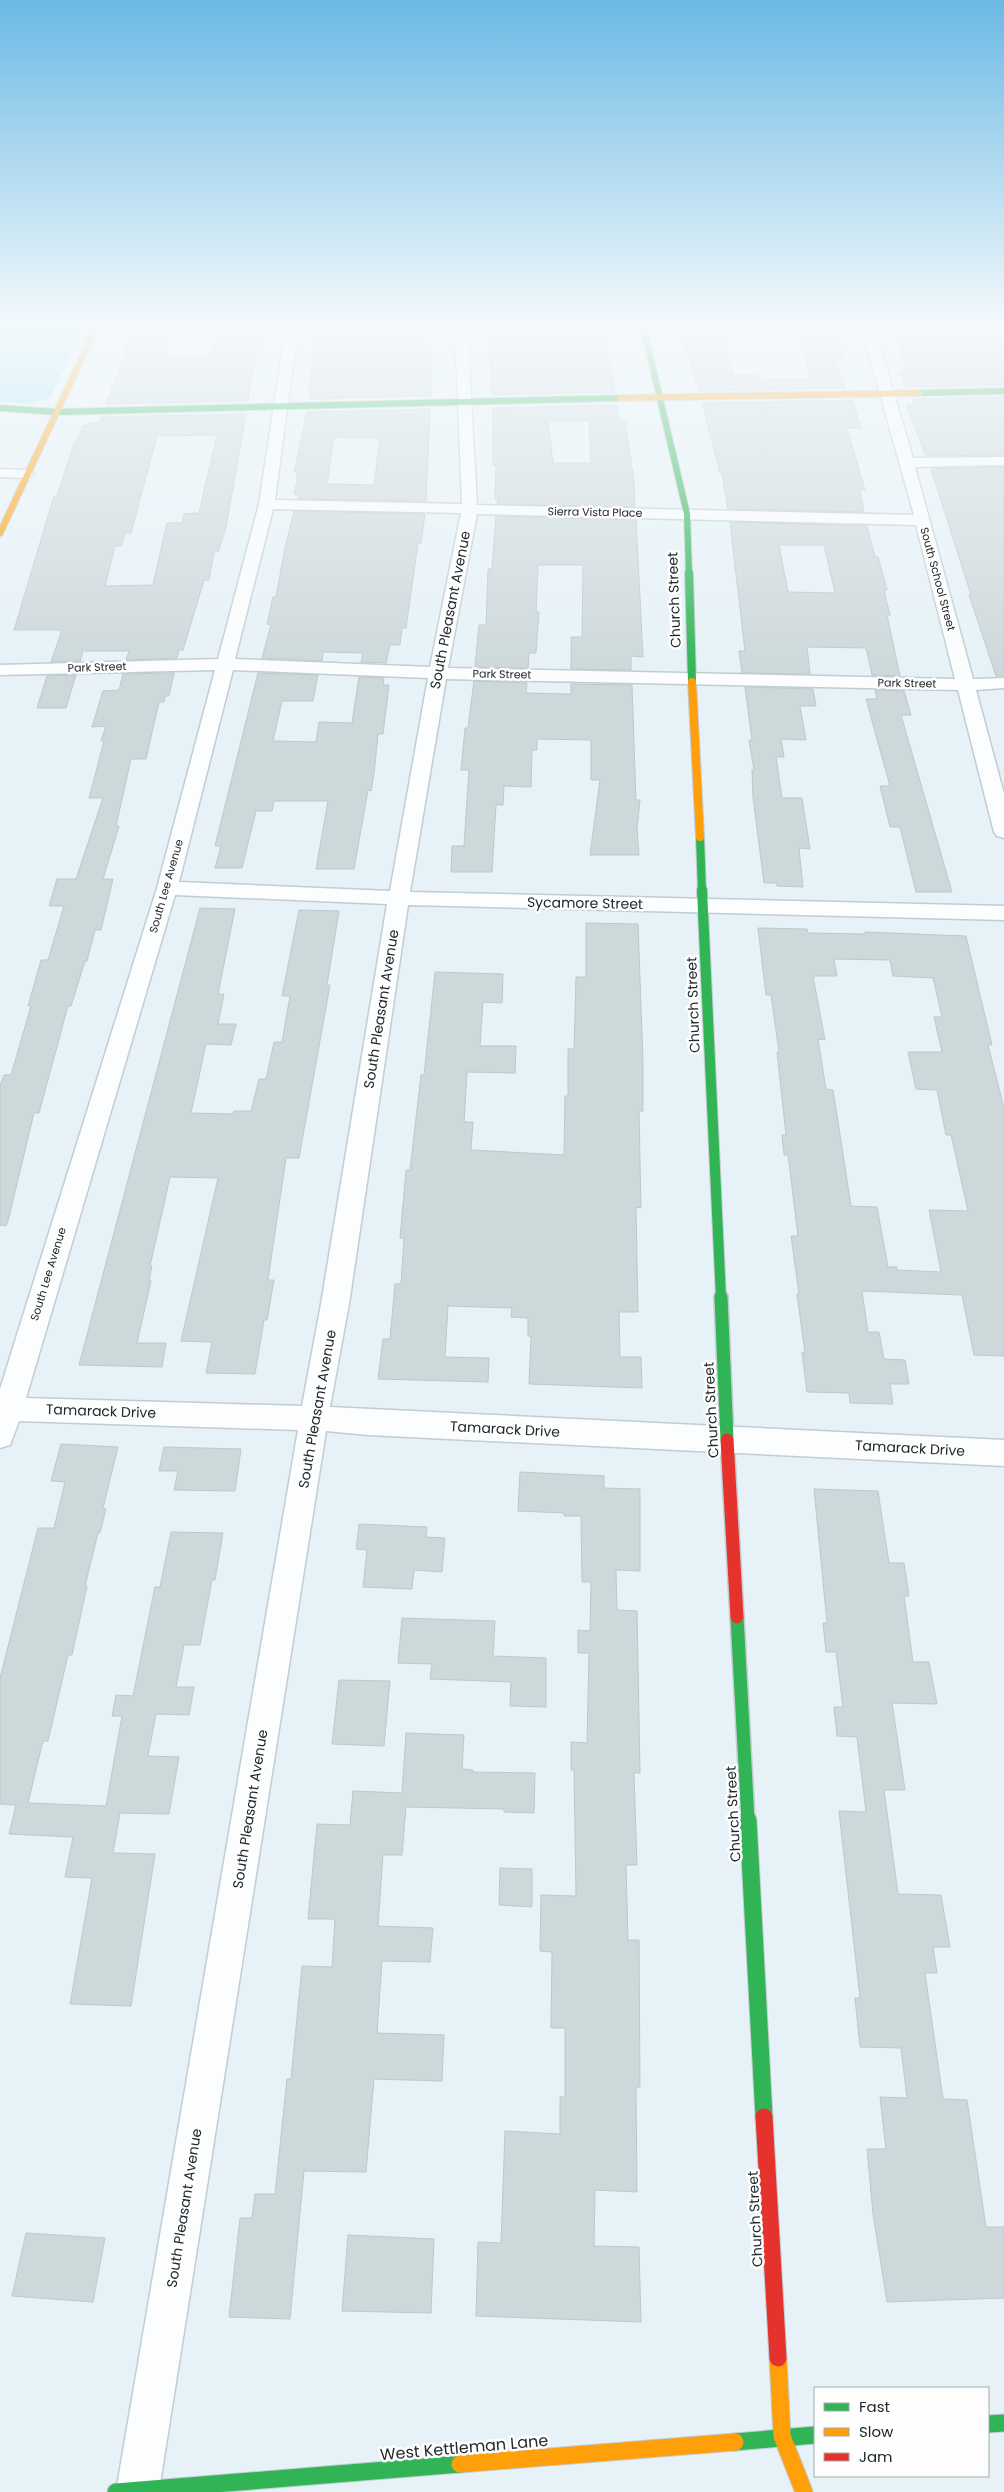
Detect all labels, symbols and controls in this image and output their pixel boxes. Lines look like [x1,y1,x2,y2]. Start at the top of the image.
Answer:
street label: Sierra Vista Place [547,503,643,521]
street label: South School Street [916,525,960,633]
street label: South Pleasant Avenue [425,529,475,691]
street label: Church Street [662,552,686,648]
street label: Park Street [67,658,127,676]
street label: Park Street [473,665,531,683]
street label: Park Street [878,674,936,692]
street label: South Lee Avenue [145,837,187,935]
street label: Sycamore Street [527,892,643,914]
street label: South Pleasant Avenue [359,928,404,1090]
street label: Church Street [681,957,705,1053]
street label: South Lee Avenue [26,1225,70,1323]
street label: South Pleasant Avenue [293,1328,341,1490]
street label: Church Street [698,1361,724,1459]
street label: Tamarack Drive [46,1399,157,1423]
street label: Tamarack Drive [449,1416,561,1442]
street label: Tamarack Drive [854,1435,966,1461]
street label: South Pleasant Avenue [228,1728,273,1890]
street label: Church Street [720,1765,746,1863]
street label: South Pleasant Avenue [162,2127,207,2289]
street label: Church Street [742,2170,768,2268]
legend [814,2387,989,2477]
text: Fast [859,2396,890,2417]
text: Slow [859,2421,894,2442]
street label: West Kettleman Lane [379,2429,549,2466]
text: Jam [859,2446,893,2467]

